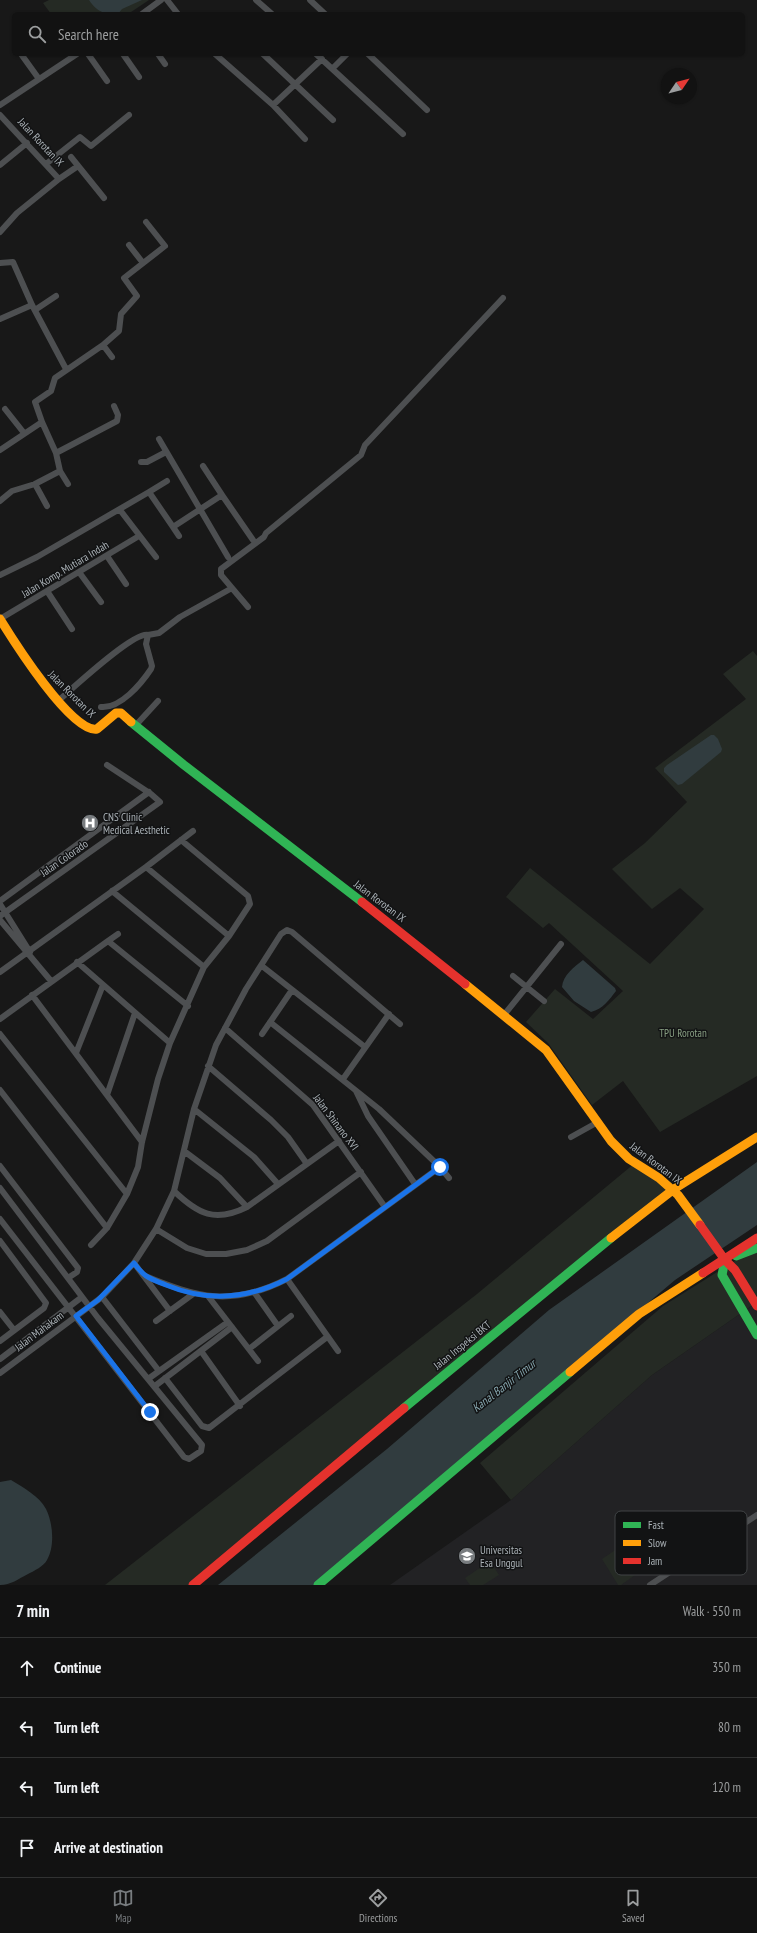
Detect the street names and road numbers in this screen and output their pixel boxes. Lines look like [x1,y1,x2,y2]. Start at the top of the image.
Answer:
street label: Jalan Rorotan IX [14,114,67,170]
street label: Jalan Komp. Mutiara Indah [18,537,111,601]
street label: Jalan Rorotan IX [45,667,99,721]
street label: Jalan Colorado [37,836,91,880]
street label: Jalan Rorotan IX [351,876,409,925]
street label: Jalan Shinano XVI [310,1090,362,1153]
street label: Jalan Rorotan IX [627,1138,685,1187]
street label: Jalan Mahakam [11,1308,66,1355]
street label: Jalan Inspeksi BKT [430,1318,493,1373]

